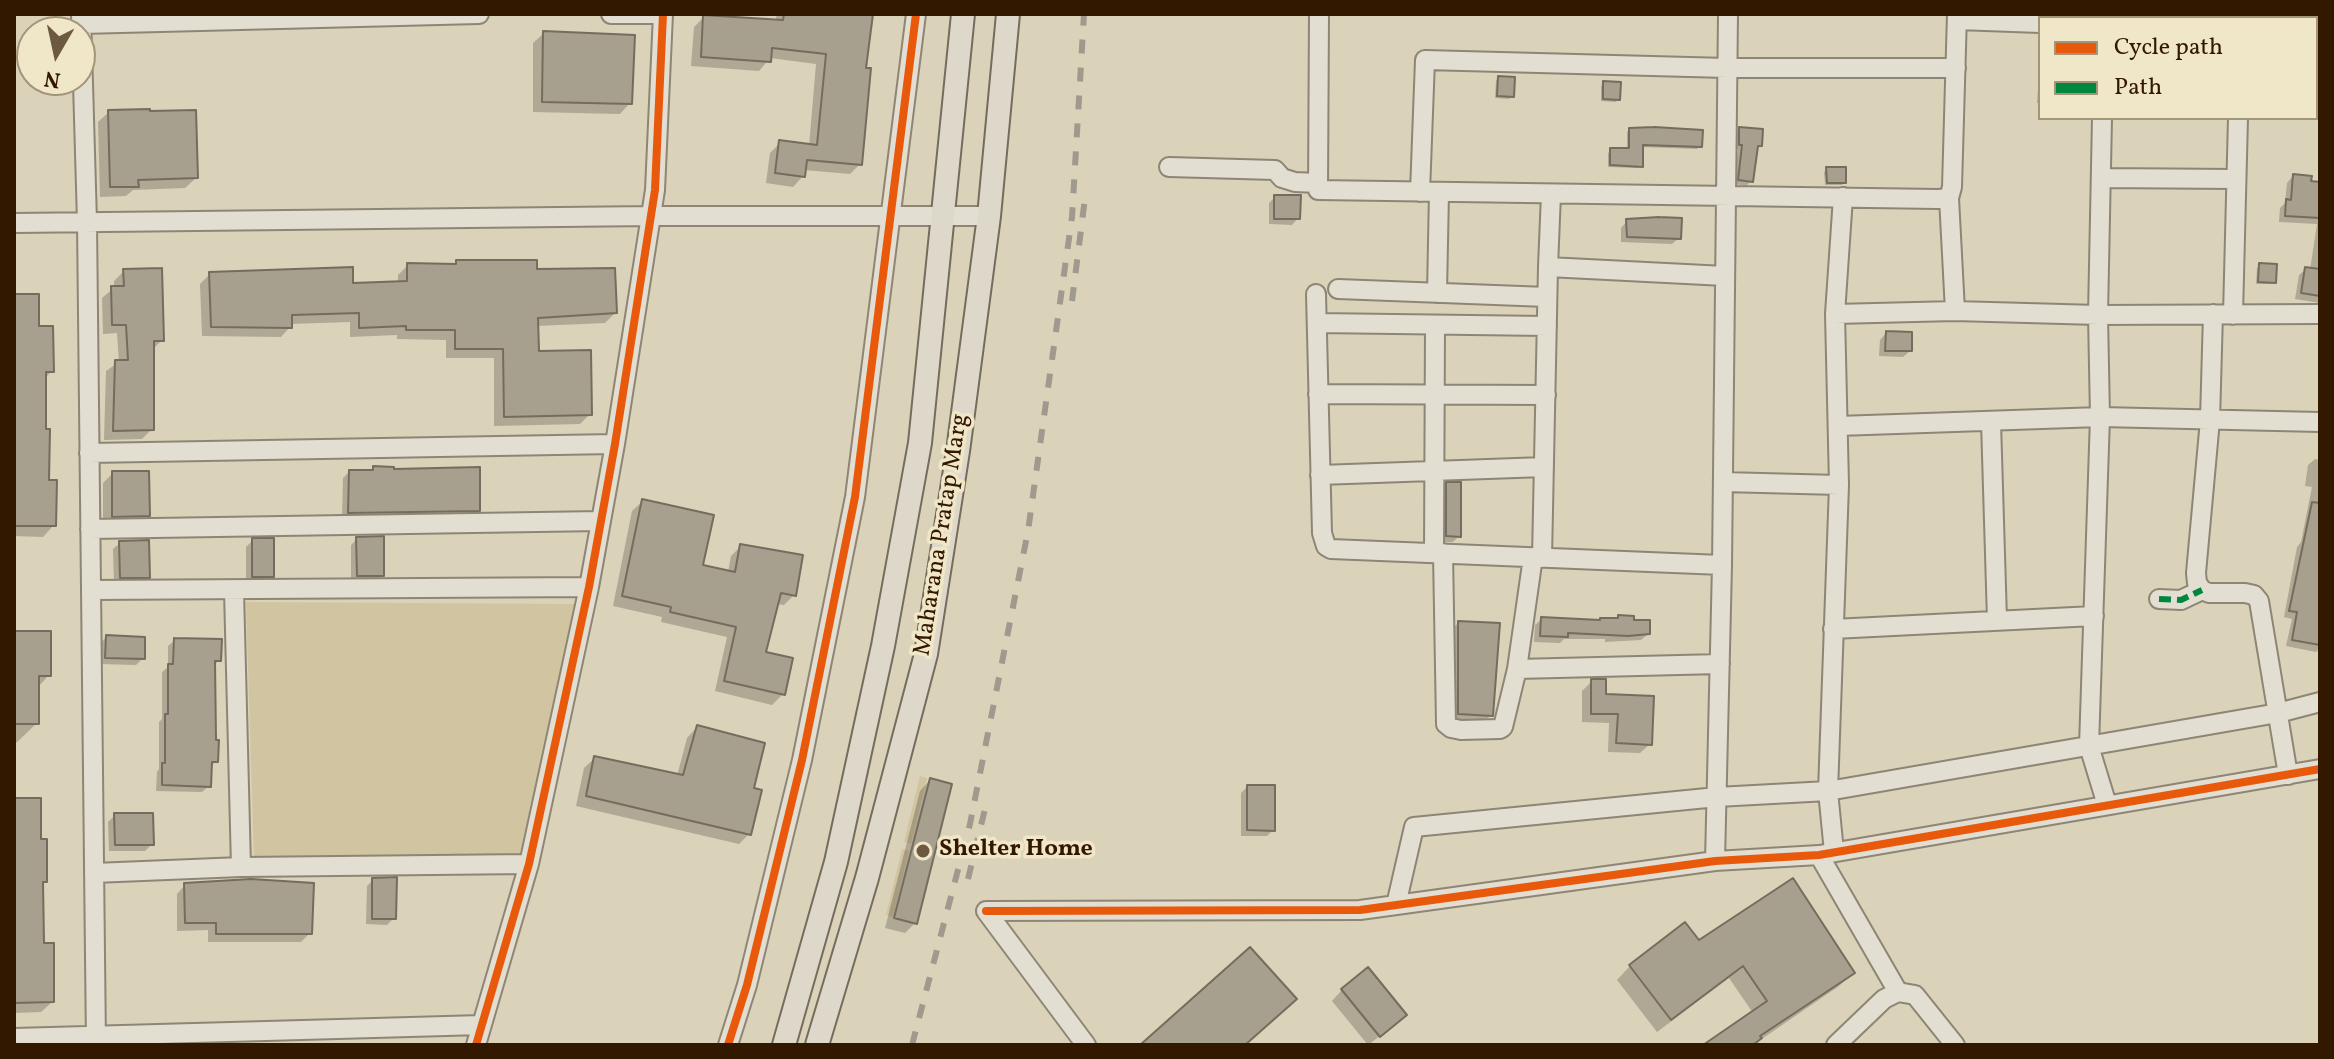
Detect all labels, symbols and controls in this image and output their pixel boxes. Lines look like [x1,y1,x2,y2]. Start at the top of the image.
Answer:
north arrow [16,16,96,96]
legend [2038,16,2318,120]
text: Cycle path [2114,31,2223,65]
text: N [42,62,63,95]
text: Path [2114,71,2162,105]
street label: Maharana Pratap Marg [910,412,976,658]
place label: Shelter Home [939,837,1093,865]
marker: Shelter Home [914,842,932,860]

